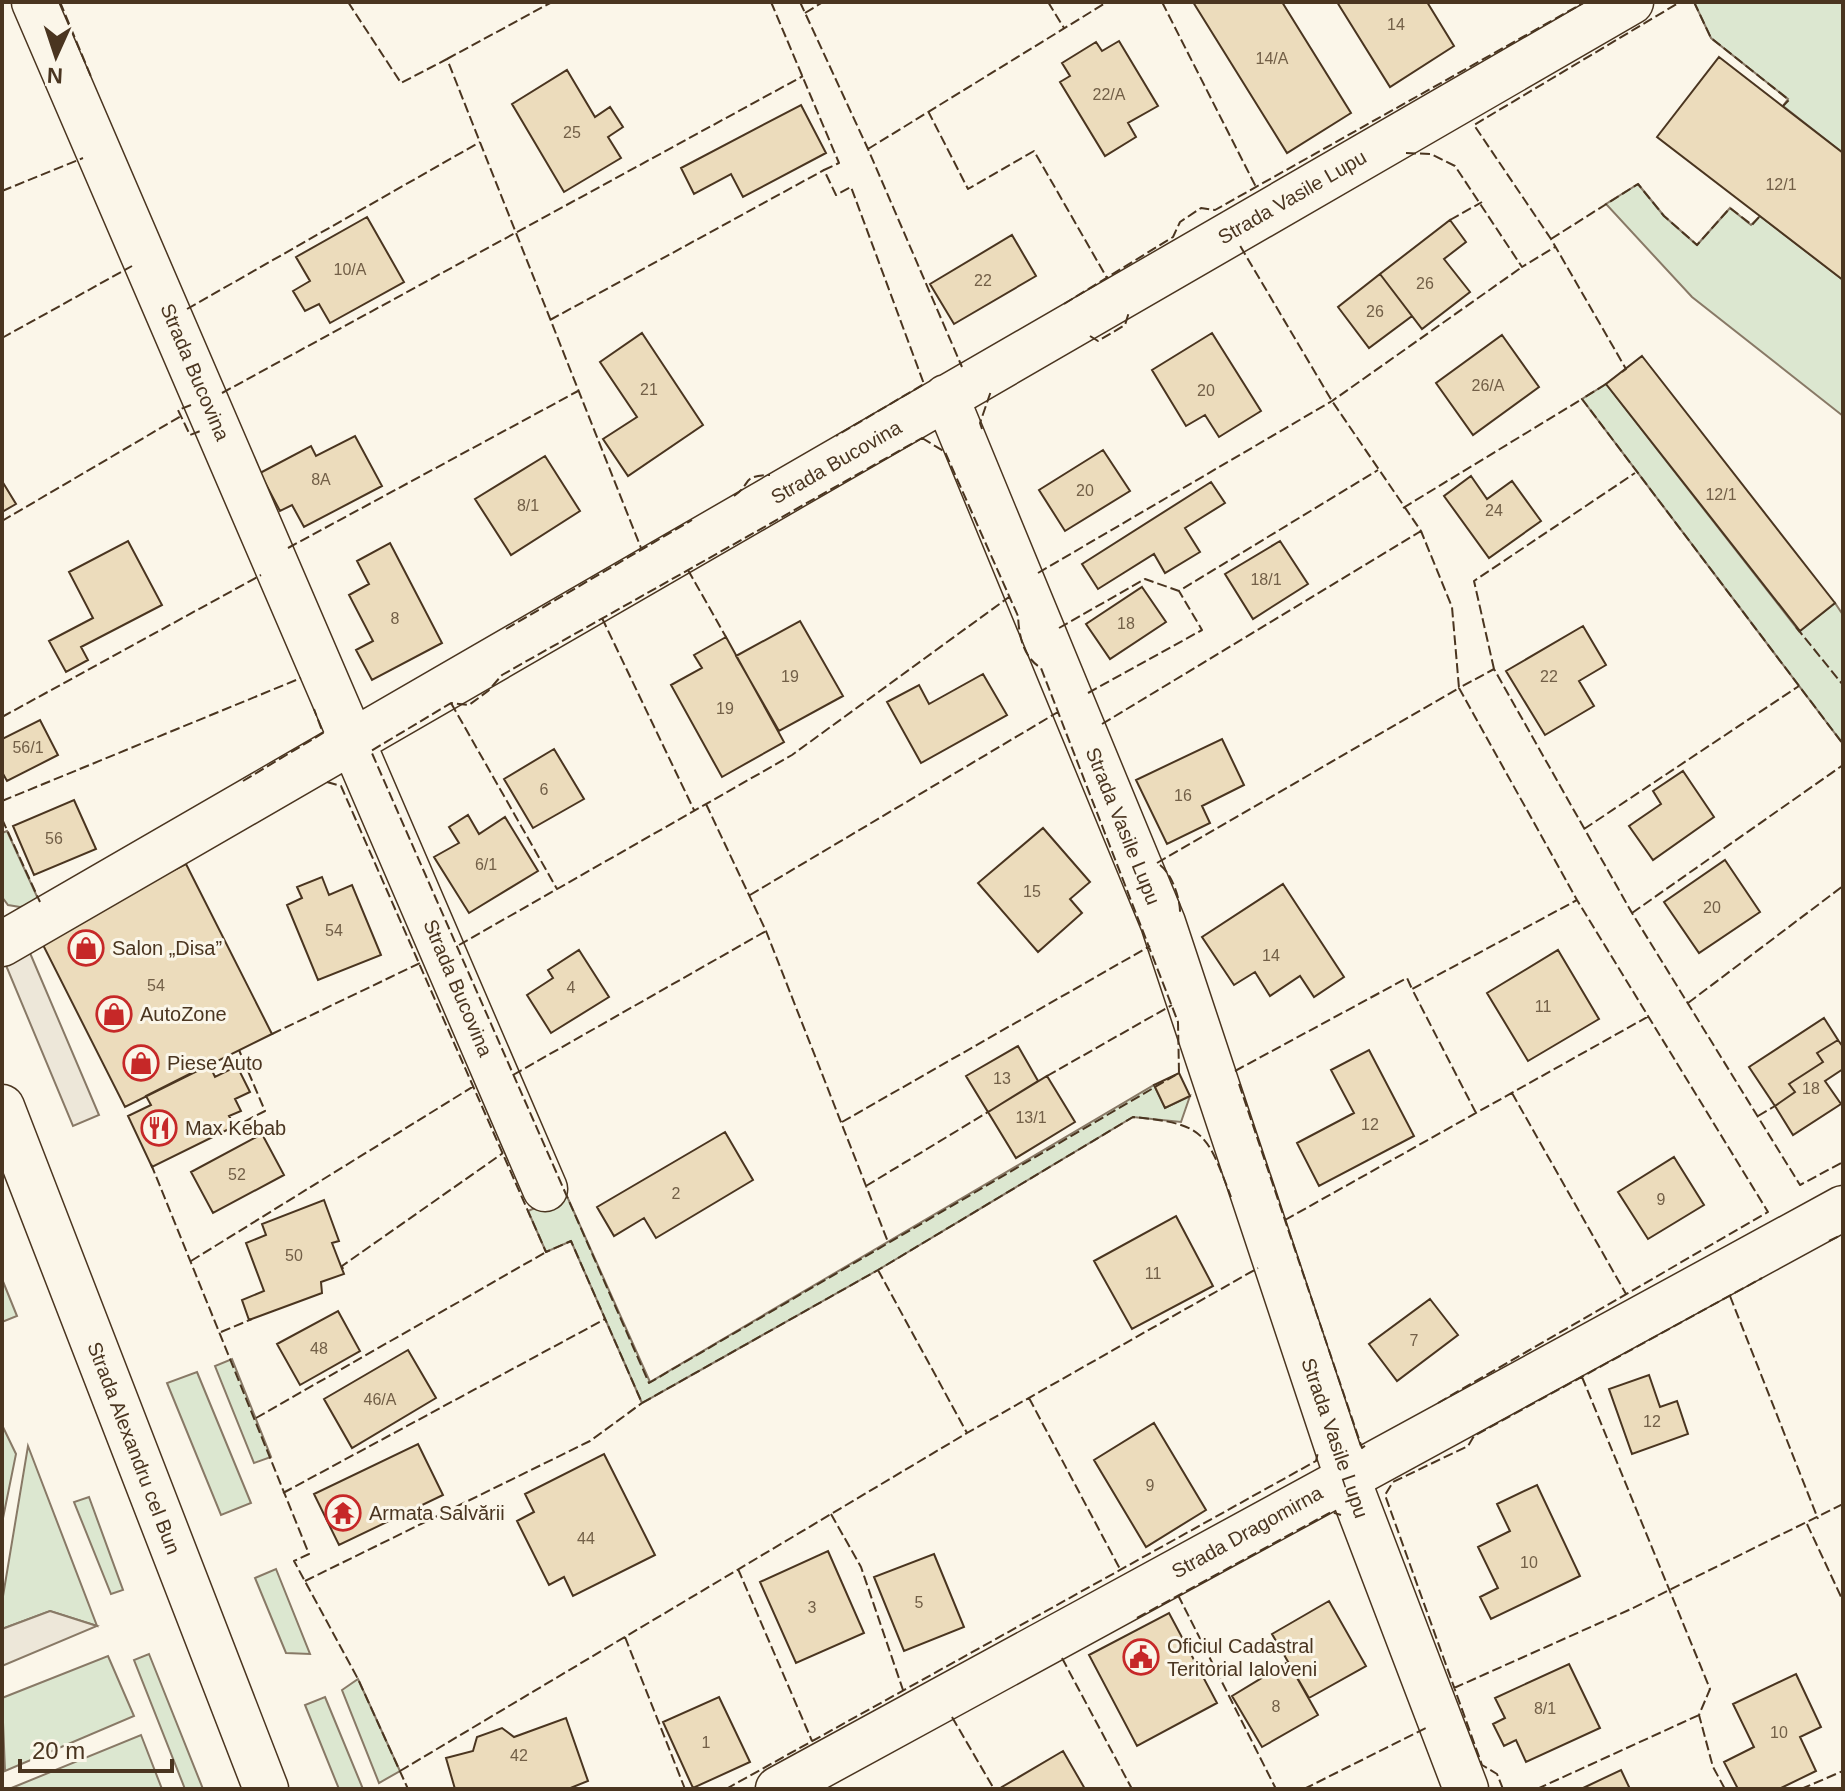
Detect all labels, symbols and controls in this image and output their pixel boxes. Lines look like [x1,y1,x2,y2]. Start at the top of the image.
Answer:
north arrow [16,16,96,96]
house number: 14 [1387,16,1405,33]
house number: 14/A [1256,50,1289,67]
text: N [46,63,64,88]
house number: 22/A [1093,86,1126,103]
house number: 25 [563,124,581,141]
street label: Strada Vasile Lupu [1214,146,1370,248]
house number: 12/1 [1765,176,1797,193]
house number: 10/A [334,261,367,278]
house number: 22 [974,272,992,289]
house number: 26 [1416,275,1434,292]
street label: Strada Bucovina [156,300,234,445]
house number: 26 [1366,303,1384,320]
house number: 26/A [1472,377,1505,394]
house number: 21 [640,381,658,398]
house number: 20 [1197,382,1215,399]
street label: Strada Bucovina [767,415,906,508]
house number: 8A [311,471,331,488]
house number: 20 [1076,482,1094,499]
house number: 12/1 [1705,486,1737,503]
house number: 8/1 [517,497,539,514]
house number: 24 [1485,502,1503,519]
house number: 18/1 [1250,571,1282,588]
house number: 8 [391,610,400,627]
house number: 18 [1117,615,1135,632]
house number: 19 [781,668,799,685]
house number: 22 [1540,668,1558,685]
house number: 19 [716,700,734,717]
house number: 56/1 [12,739,44,756]
street label: Strada Vasile Lupu [1081,744,1165,908]
house number: 6 [540,781,549,798]
house number: 16 [1174,787,1192,804]
house number: 56 [45,830,63,847]
house number: 6/1 [475,856,497,873]
house number: 15 [1023,883,1041,900]
house number: 20 [1703,899,1721,916]
street label: Strada Bucovina [419,916,497,1061]
house number: 54 [325,922,343,939]
shop icon: Salon „Disa” [67,929,105,967]
place label: Salon „Disa” [112,937,222,959]
house number: 14 [1262,947,1280,964]
house number: 54 [147,977,165,994]
house number: 4 [567,979,576,996]
shop icon: AutoZone [95,995,133,1033]
house number: 11 [1535,998,1551,1015]
place label: AutoZone [140,1003,227,1025]
shop icon: Piese Auto [122,1044,160,1082]
place label: Piese Auto [167,1052,263,1074]
house number: 13 [993,1070,1011,1087]
house number: 18 [1802,1080,1820,1097]
restaurant icon: Max Kebab [140,1109,178,1147]
house number: 13/1 [1015,1109,1047,1126]
house number: 12 [1361,1116,1379,1133]
place label: Max Kebab [185,1117,286,1139]
house number: 52 [228,1166,246,1183]
house number: 2 [672,1185,681,1202]
house number: 9 [1657,1191,1666,1208]
house number: 50 [285,1247,303,1264]
house number: 11 [1145,1265,1161,1282]
house number: 7 [1410,1332,1419,1349]
street label: Strada Alexandru cel Bun [83,1339,185,1557]
house number: 48 [310,1340,328,1357]
street label: Strada Vasile Lupu [1297,1355,1373,1521]
house number: 46/A [364,1391,397,1408]
house number: 12 [1643,1413,1661,1430]
house number: 9 [1146,1477,1155,1494]
street label: Strada Dragomirna [1168,1481,1327,1583]
temple icon: Armata Salvării [324,1494,362,1532]
place label: Armata Salvării [369,1502,505,1524]
house number: 44 [577,1530,595,1547]
house number: 10 [1520,1554,1538,1571]
house number: 5 [915,1594,924,1611]
house number: 3 [808,1599,817,1616]
place label: Oficiul Cadastral Teritorial Ialoveni [1167,1635,1317,1680]
public building icon: Oficiul Cadastral Teritorial Ialoveni [1122,1638,1160,1676]
house number: 8 [1272,1698,1281,1715]
house number: 8/1 [1534,1700,1556,1717]
scale bar [20,1723,172,1773]
house number: 10 [1770,1724,1788,1741]
house number: 1 [702,1734,711,1751]
text: 20 m [32,1737,85,1764]
house number: 42 [510,1747,528,1764]

